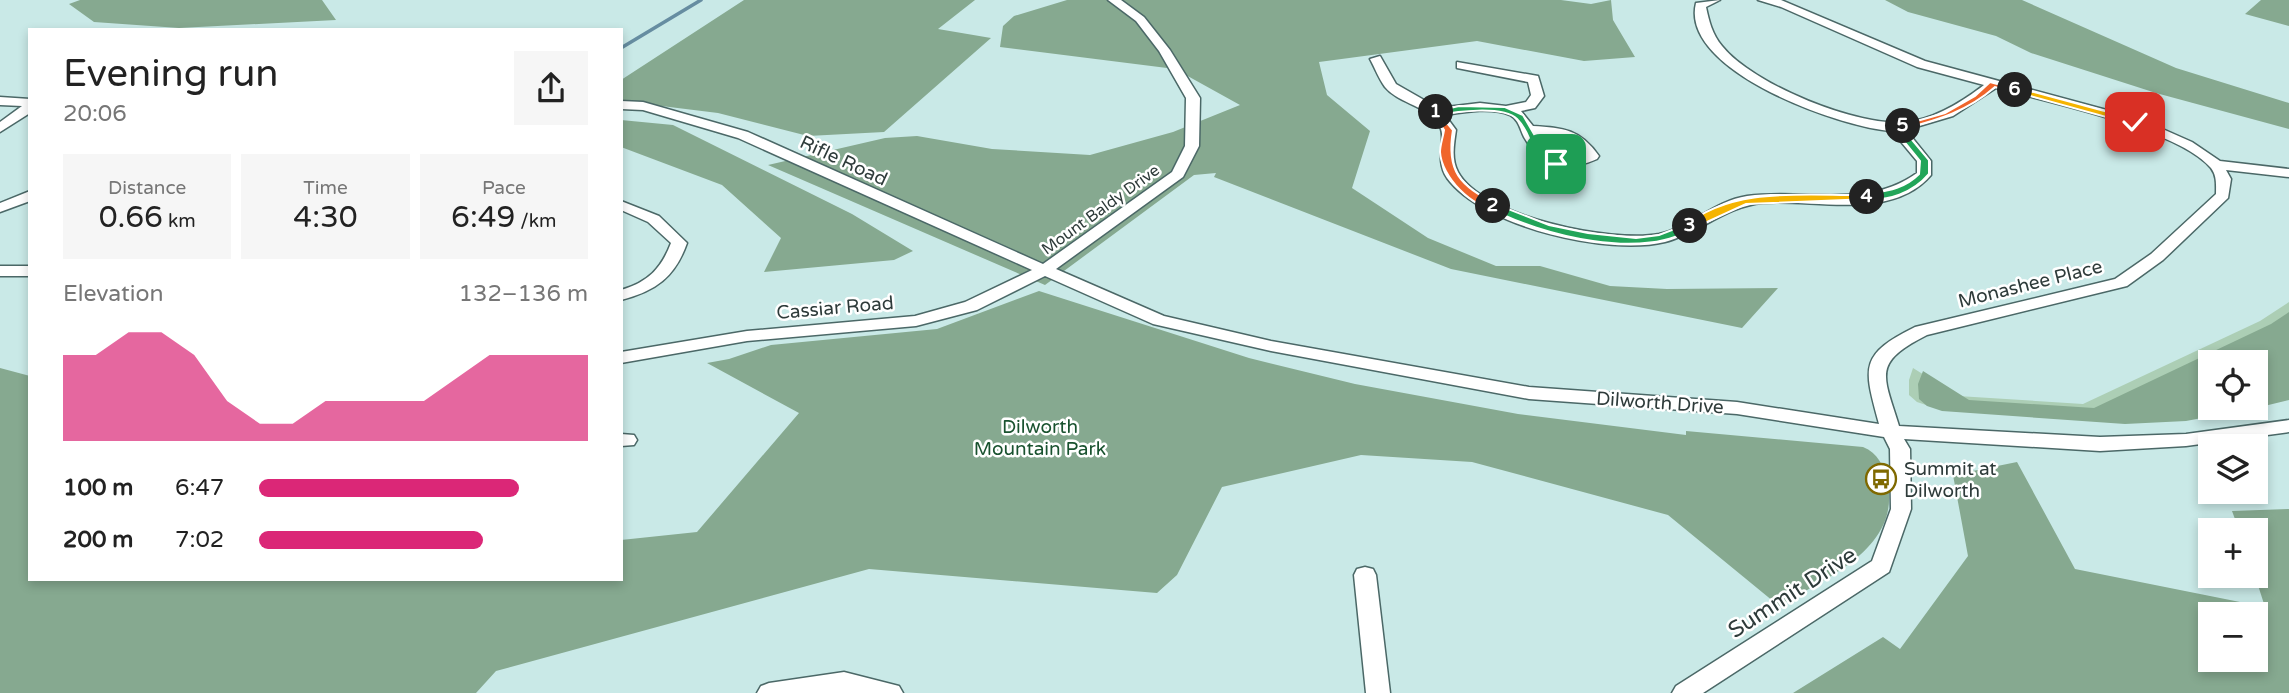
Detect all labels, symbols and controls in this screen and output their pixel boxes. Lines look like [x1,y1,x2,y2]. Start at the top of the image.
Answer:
text: Evening run [63,51,278,97]
button: share [514,51,588,125]
pin: 6 [1997,72,2032,108]
text: 6 [2009,78,2020,100]
pin [2105,92,2165,152]
pin: 1 [1418,94,1454,130]
text: 20:06 [63,100,127,128]
text: 1 [1430,100,1441,122]
icon: check [2116,103,2154,141]
pin: 5 [1885,108,1920,144]
text: 5 [1897,114,1908,136]
street label: Rifle Road [796,131,891,191]
pin [1526,134,1586,194]
icon: arrive [1537,145,1575,183]
street label: Mount Baldy Drive [1038,160,1163,259]
text: Distance [108,177,186,199]
text: Time [303,177,348,199]
text: Pace [482,177,526,199]
pin: 4 [1850,180,1884,214]
text: 4 [1861,185,1872,207]
pin: 2 [1476,188,1510,224]
text: 2 [1487,194,1498,216]
text: 0.66 [99,199,163,236]
text: 4:30 [293,199,358,236]
text: 6:49 [451,199,515,236]
pin: 3 [1672,208,1708,244]
text: km [163,210,196,232]
text: /km [515,210,557,232]
text: 3 [1684,214,1695,236]
street label: Monashee Place [1956,255,2105,313]
text: Elevation [63,280,164,308]
text: 132–136 m [459,280,588,308]
street label: Cassiar Road [776,292,895,324]
map controls [2198,350,2268,672]
button: locate [2198,350,2268,420]
street label: Dilworth Drive [1595,388,1724,418]
park label: Dilworth Mountain Park [974,416,1106,460]
button: layers [2198,434,2268,504]
place label: Summit at Dilworth [1904,458,1997,502]
bus stop icon: Summit at Dilworth [1864,462,1898,496]
text: 100 m [63,474,133,502]
text: 6:47 [175,474,224,502]
button: + [2198,518,2268,588]
text: 200 m [63,526,133,554]
text: 7:02 [175,526,224,554]
street label: Summit Drive [1723,541,1862,645]
button: − [2198,602,2268,672]

